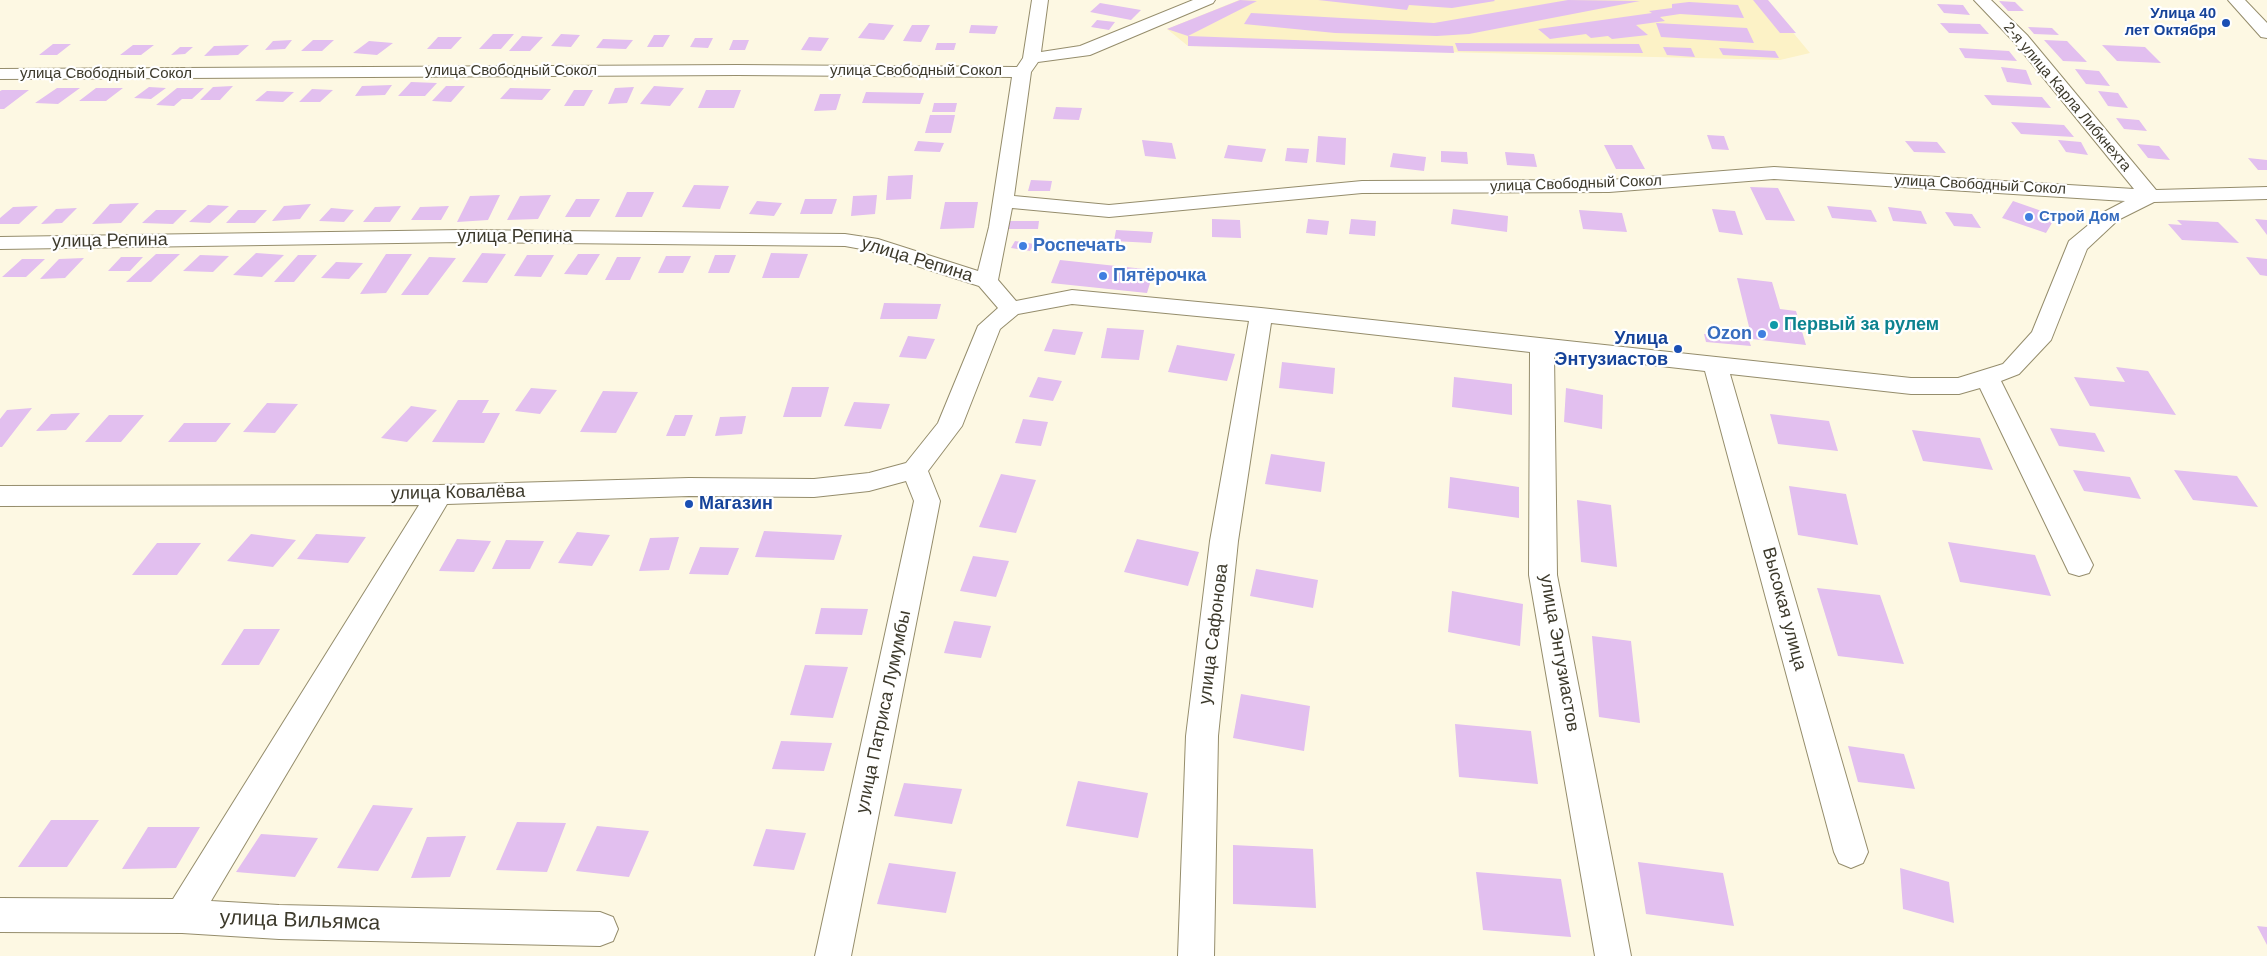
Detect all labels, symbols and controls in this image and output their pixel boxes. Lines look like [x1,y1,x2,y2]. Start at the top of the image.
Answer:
place label: Улица 40 лет Октября [2125,5,2216,40]
marker: Улица 40 лет Октября [2220,17,2232,29]
street label: 2-я улица Карла Либкнехта [1999,19,2135,175]
street label: улица Свободный Сокол [425,62,597,80]
street label: улица Свободный Сокол [830,62,1002,80]
street label: улица Свободный Сокол [20,65,192,83]
street label: улица Свободный Сокол [1490,172,1662,196]
street label: улица Свободный Сокол [1894,172,2066,198]
place label: Строй Дом [2039,208,2120,226]
marker: Строй Дом [2023,211,2035,223]
street label: улица Репина [457,226,573,248]
street label: улица Репина [52,229,168,253]
street label: улица Репина [859,233,975,287]
place label: Роспечать [1033,235,1126,257]
marker: Роспечать [1017,240,1029,252]
place label: Пятёрочка [1113,265,1206,287]
marker: Пятёрочка [1097,270,1109,282]
place label: Первый за рулем [1784,314,1939,336]
marker: Первый за рулем [1768,319,1780,331]
place label: Ozon [1707,323,1752,345]
place label: Улица Энтузиастов [1555,328,1668,370]
marker: Ozon [1756,328,1768,340]
marker: Улица Энтузиастов [1672,343,1684,355]
street label: улица Ковалёва [391,481,525,505]
place label: Магазин [699,493,773,515]
marker: Магазин [683,498,695,510]
street label: Высокая улица [1757,545,1811,673]
street label: улица Сафонова [1195,562,1233,706]
street label: улица Энтузиастов [1534,572,1584,734]
street label: улица Патриса Лумумбы [852,609,916,815]
street label: улица Вильямса [219,906,381,936]

